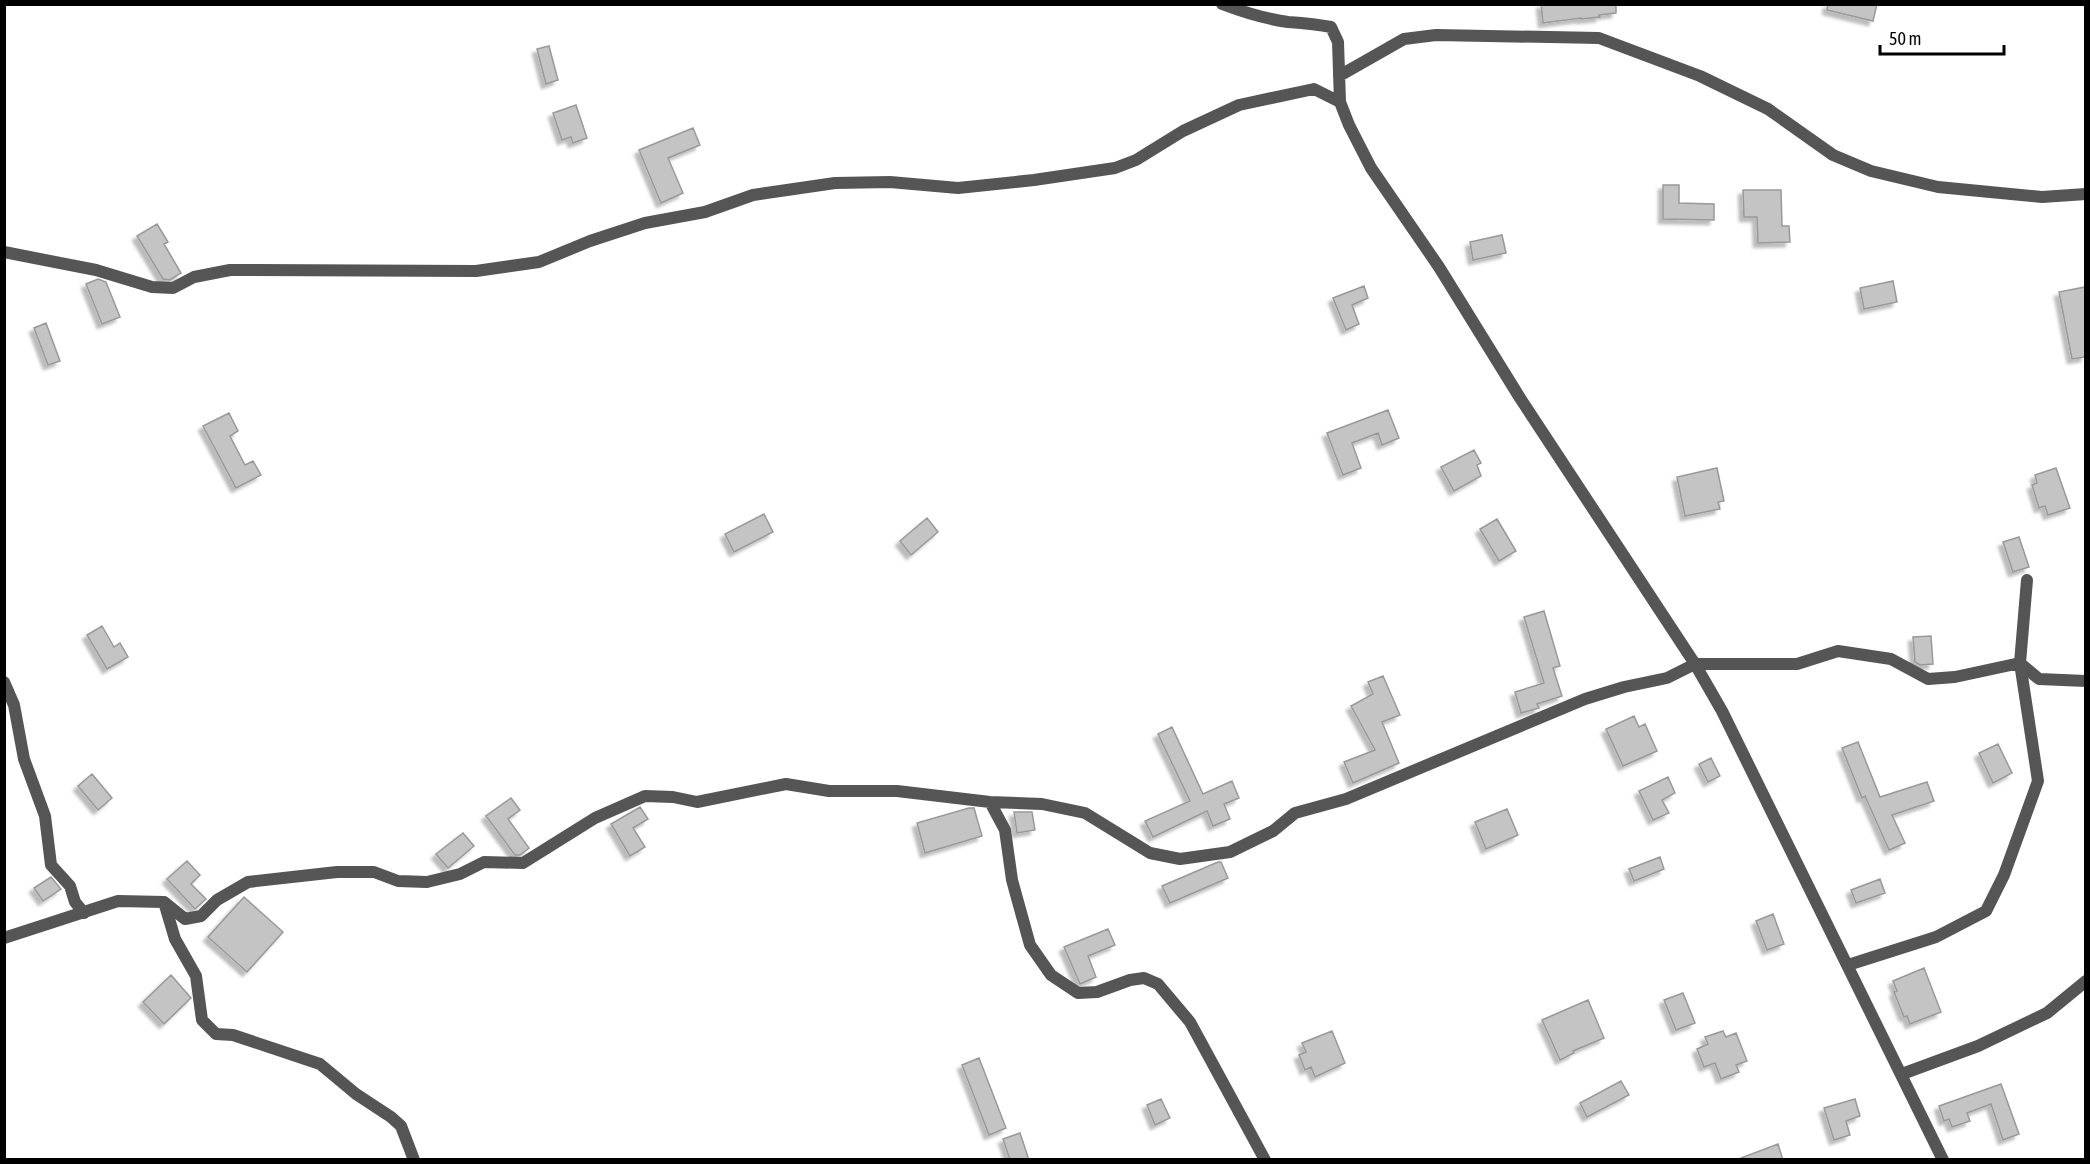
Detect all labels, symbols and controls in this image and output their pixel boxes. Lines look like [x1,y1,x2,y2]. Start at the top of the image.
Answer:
scale bar [1880,18,2004,56]
text: 50 m [1889,28,1921,49]

